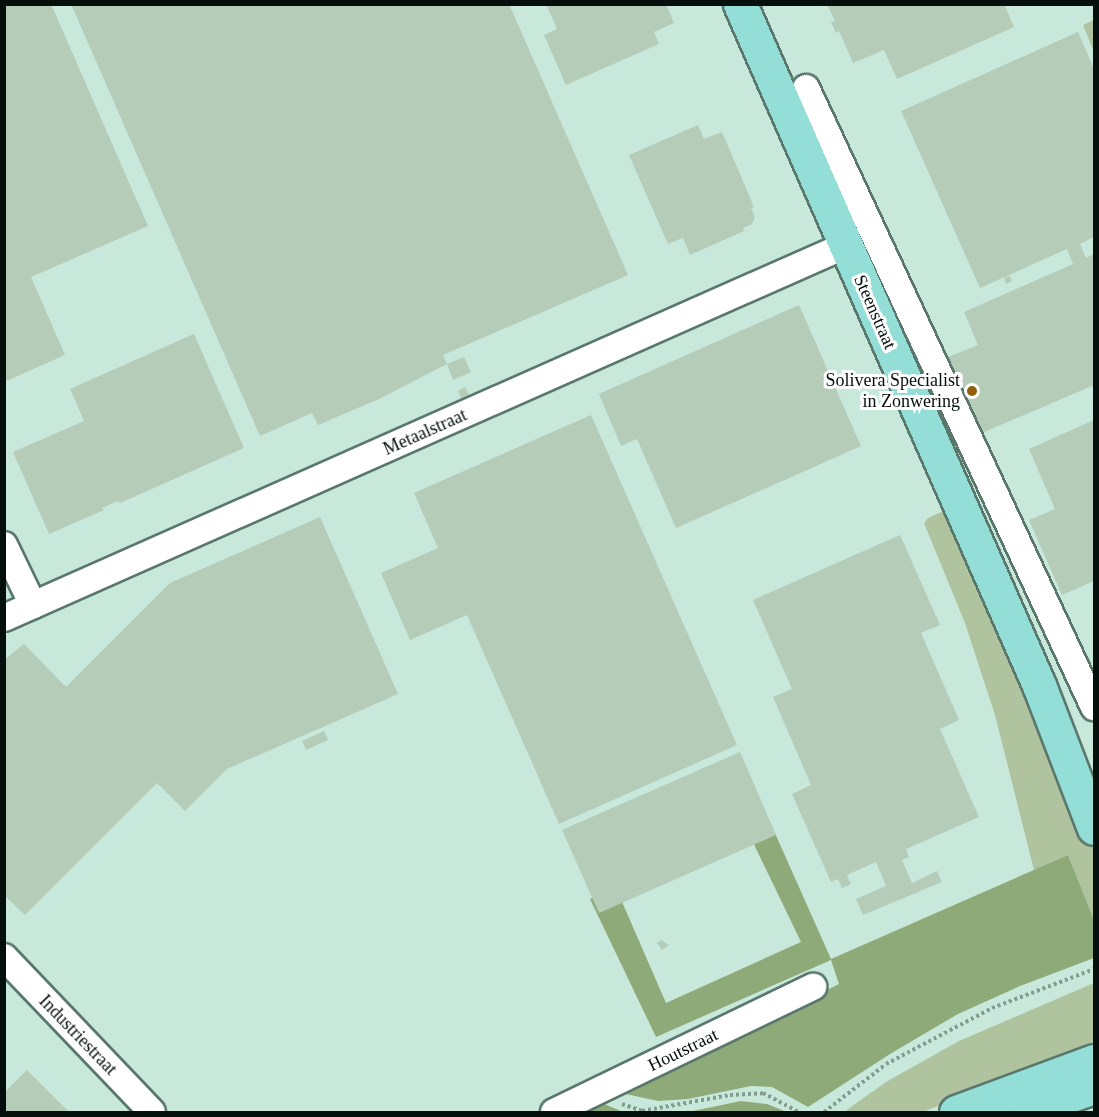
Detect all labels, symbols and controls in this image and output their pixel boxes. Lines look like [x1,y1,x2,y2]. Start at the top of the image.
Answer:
street label: Steenstraat [849,272,901,352]
place label: Solivera Specialist in Zonwering [826,370,960,412]
marker: Solivera Specialist in Zonwering [965,384,979,398]
street label: Metaalstraat [380,404,470,460]
street label: Industriestraat [34,990,122,1080]
street label: Houtstraat [645,1024,721,1076]

